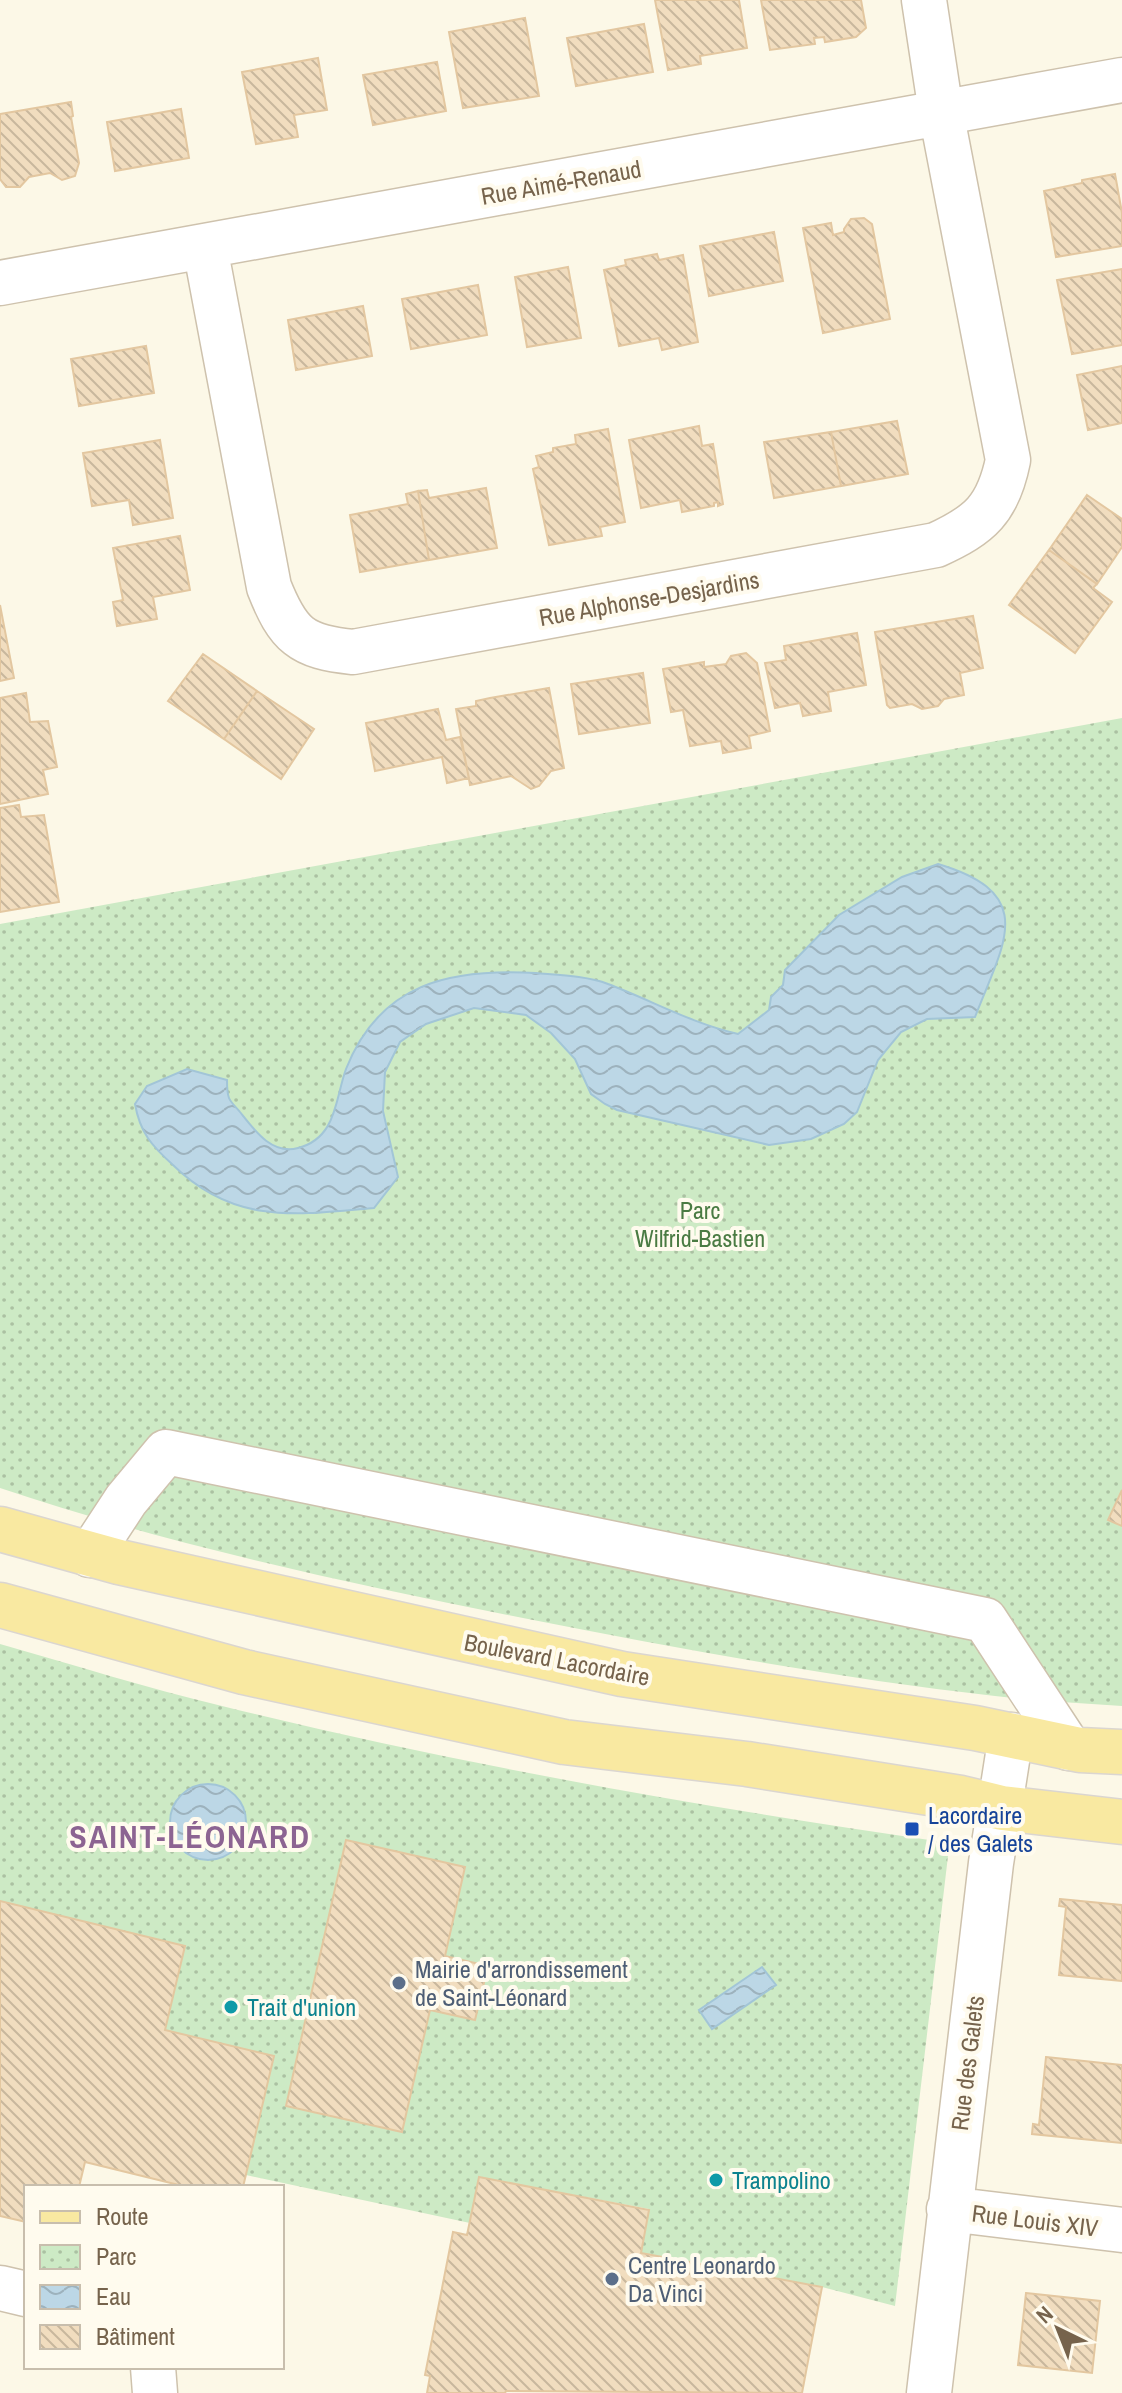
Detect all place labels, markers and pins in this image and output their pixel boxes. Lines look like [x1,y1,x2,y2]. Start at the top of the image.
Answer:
place label: Lacordaire / des Galets [928,1799,1033,1859]
marker: Lacordaire / des Galets [903,1820,921,1838]
place label: Mairie d'arrondissement de Saint-Léonard [415,1953,628,2013]
marker: Mairie d'arrondissement de Saint-Léonard [390,1974,408,1992]
place label: Trait d'union [247,1991,356,2023]
marker: Trait d'union [222,1998,240,2016]
place label: Trampolino [732,2164,831,2196]
marker: Trampolino [707,2171,725,2189]
place label: Centre Leonardo Da Vinci [628,2249,776,2309]
marker: Centre Leonardo Da Vinci [603,2270,621,2288]

